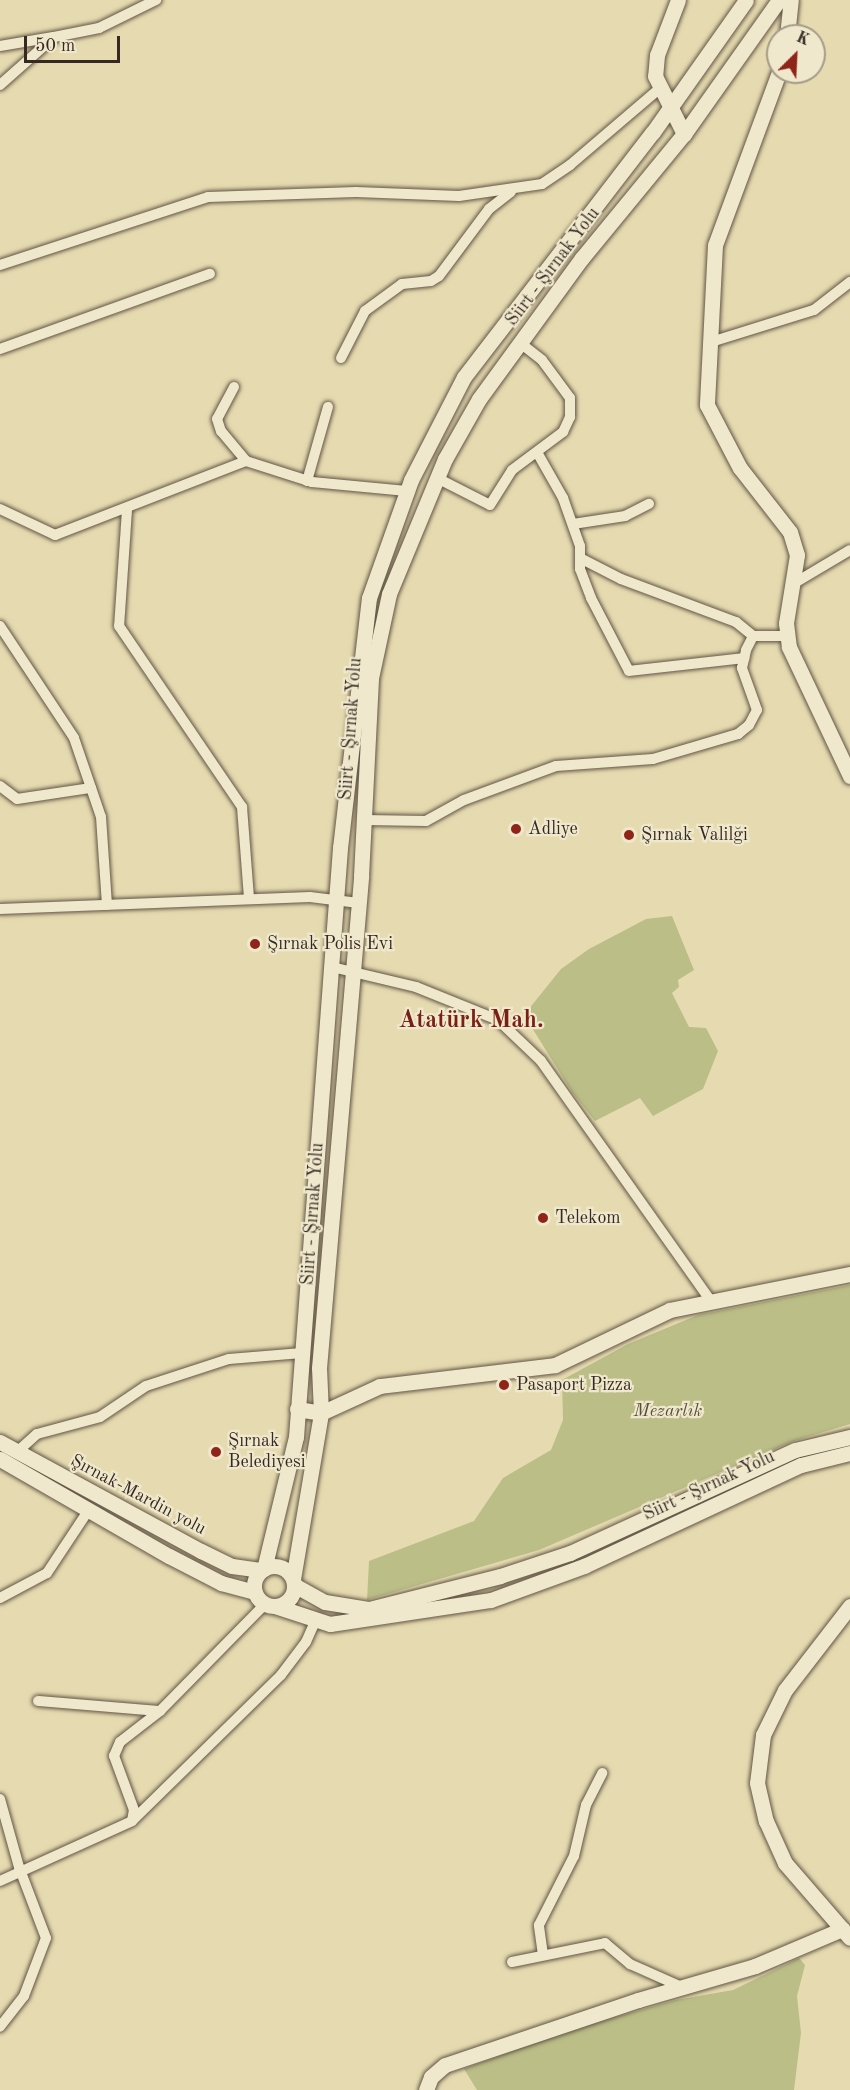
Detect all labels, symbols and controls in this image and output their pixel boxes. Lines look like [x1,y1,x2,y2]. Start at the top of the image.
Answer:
scale bar [27,24,123,62]
north arrow [766,24,826,84]
text: K [794,30,811,49]
text: 50 m [35,37,75,55]
street label: Siirt - Şırnak Yolu [501,203,605,331]
street label: Siirt - Şırnak Yolu [335,657,367,801]
place label: Adliye [528,818,578,840]
marker: Adliye [509,822,523,836]
place label: Şırnak Valilği [641,824,748,846]
marker: Şırnak Valilği [622,828,636,842]
place label: Şırnak Polis Evi [267,933,393,955]
marker: Şırnak Polis Evi [248,937,262,951]
district label: Atatürk Mah. [398,1008,544,1036]
street label: Siirt - Şırnak Yolu [297,1142,329,1286]
place label: Telekom [555,1207,621,1229]
marker: Telekom [536,1211,550,1225]
place label: Pasaport Pizza [516,1374,632,1396]
marker: Pasaport Pizza [497,1378,511,1392]
park label: Mezarlık [634,1400,702,1422]
place label: Şırnak Belediyesi [228,1431,306,1474]
marker: Şırnak Belediyesi [209,1445,223,1459]
street label: Siirt - Şırnak Yolu [640,1446,778,1526]
street label: Şırnak-Mardin yolu [66,1450,210,1540]

